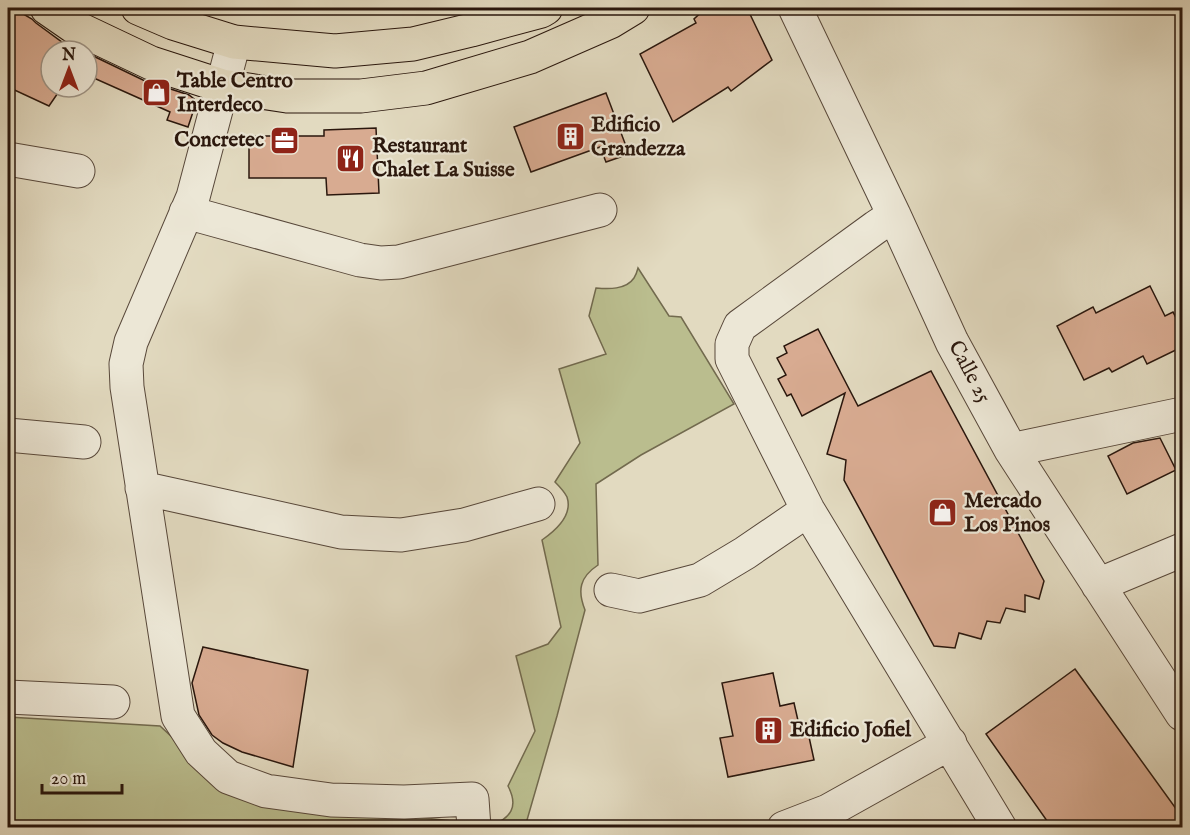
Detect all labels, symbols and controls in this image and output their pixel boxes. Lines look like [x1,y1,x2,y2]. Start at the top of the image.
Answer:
north arrow [39,39,99,99]
text: N [61,46,76,66]
place label: Table Centro Interdeco [176,68,293,119]
shop icon: Table Centro Interdeco [140,77,172,109]
place label: Edificio Grandezza [591,112,686,163]
building icon: Edificio Grandezza [554,121,586,153]
office icon: Concretec [269,124,301,156]
place label: Concretec [174,127,264,154]
place label: Restaurant Chalet La Suisse [372,133,515,184]
restaurant icon: Restaurant Chalet La Suisse [335,142,367,174]
street label: Calle 25 [941,336,997,408]
place label: Mercado Los Pinos [964,488,1050,539]
shop icon: Mercado Los Pinos [927,497,959,529]
building icon: Edificio Jofiel [753,714,785,746]
place label: Edificio Jofiel [790,717,912,744]
scale bar [42,757,122,795]
text: 20 m [51,768,86,791]

